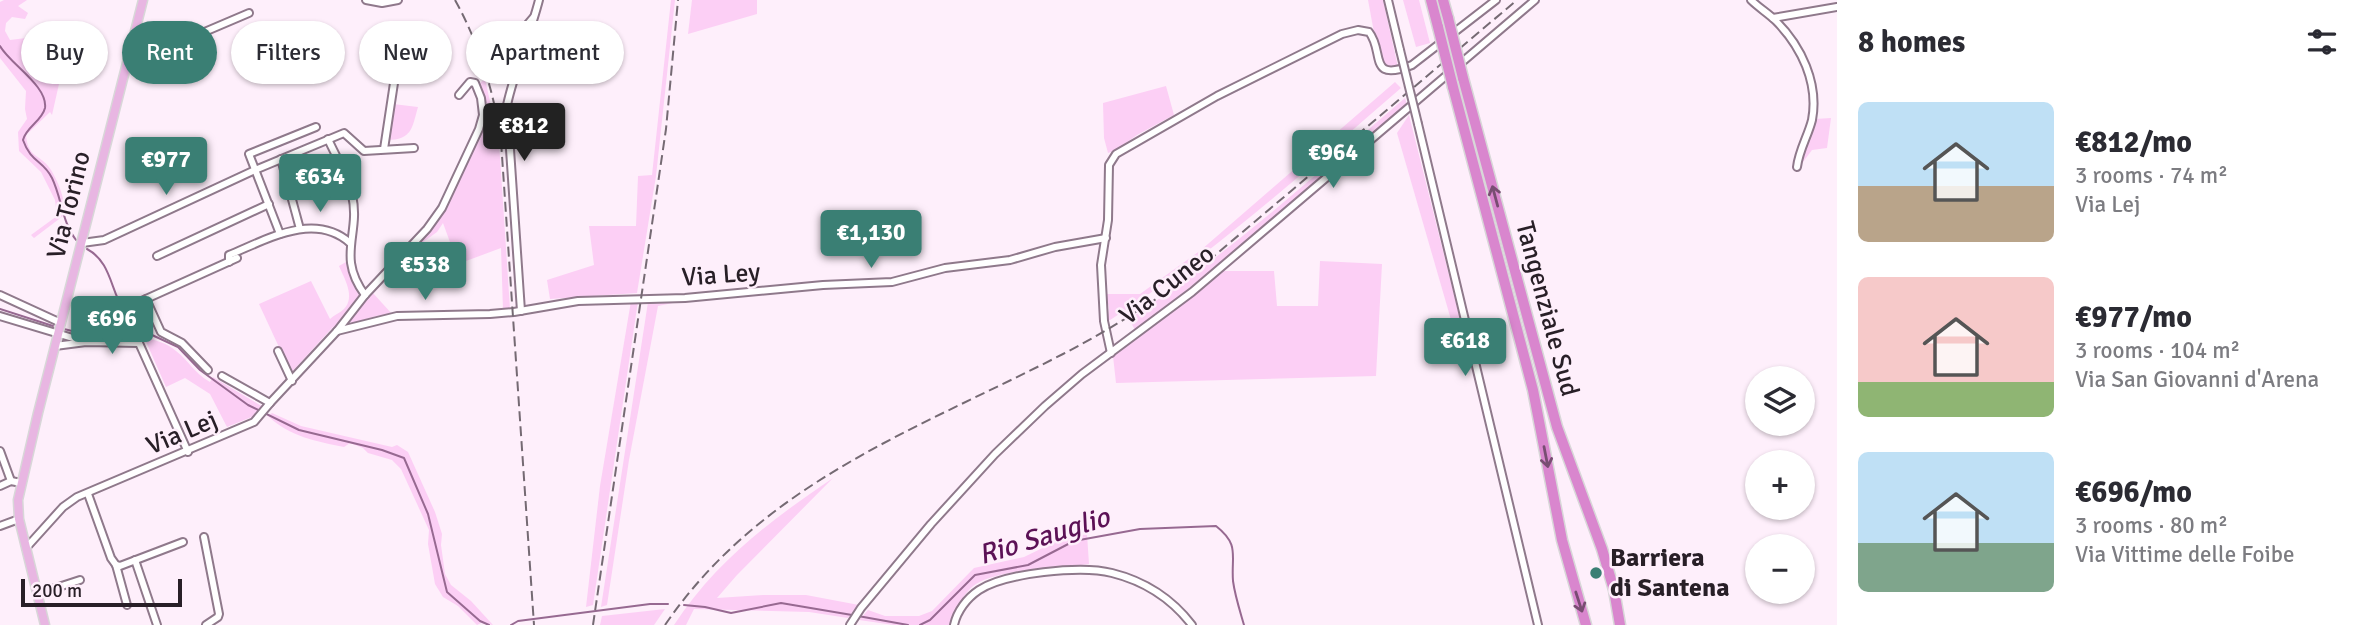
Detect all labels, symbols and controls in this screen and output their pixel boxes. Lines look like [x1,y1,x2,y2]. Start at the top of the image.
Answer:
chip: Buy [21,21,108,84]
chip: Rent [122,21,217,84]
chip: Filters [231,21,345,84]
chip: New [359,21,452,84]
chip: Apartment [466,21,624,84]
icon: filters [2303,23,2341,61]
text: 8 homes [1858,24,1965,61]
pin: €812 [483,104,565,163]
text: €812 [499,111,549,140]
text: €812/mo [2075,124,2192,161]
pin: €964 [1292,130,1374,190]
icon: home [1914,130,1998,214]
pin: €977 [125,138,207,197]
text: €964 [1308,138,1358,167]
text: €977 [141,145,191,174]
street label: Via Torino [40,148,98,262]
pin: €634 [279,154,361,214]
text: 3 rooms · 74 m² [2075,161,2228,190]
text: €634 [295,162,345,191]
one-way arrow [1488,185,1501,208]
text: Via Lej [2075,190,2141,219]
pin: €1,130 [814,210,928,270]
text: €1,130 [837,218,905,247]
street label: Tangenziale Sud [1508,218,1586,400]
street label: Via Cuneo [1113,238,1221,332]
pin: €538 [384,243,466,302]
text: €538 [400,250,450,279]
street label: Via Ley [681,256,761,294]
pin: €696 [71,296,153,356]
text: €977/mo [2075,299,2192,336]
text: €696 [87,304,137,333]
icon: home [1914,305,1998,389]
pin: €618 [1424,318,1506,378]
text: €618 [1440,326,1490,355]
text: 3 rooms · 104 m² [2075,336,2240,365]
text: Via San Giovanni d'Arena [2075,365,2319,394]
map controls [1745,366,1815,604]
button: layers [1745,366,1815,436]
street label: Via Lej [142,404,222,462]
one-way arrow [1540,445,1553,468]
button: + [1745,450,1815,520]
text: €696/mo [2075,474,2192,511]
icon: home [1914,480,1998,564]
water label: Rio Sauglio [974,500,1115,572]
text: 3 rooms · 80 m² [2075,511,2228,540]
button: − [1745,534,1815,604]
text: Via Vittime delle Foibe [2075,540,2294,569]
place label: Barriera di Santena [1610,542,1730,604]
marker: Barriera di Santena [1588,565,1604,581]
scale bar [21,576,182,608]
text: 200 m [32,579,82,603]
one-way arrow [1573,591,1586,613]

